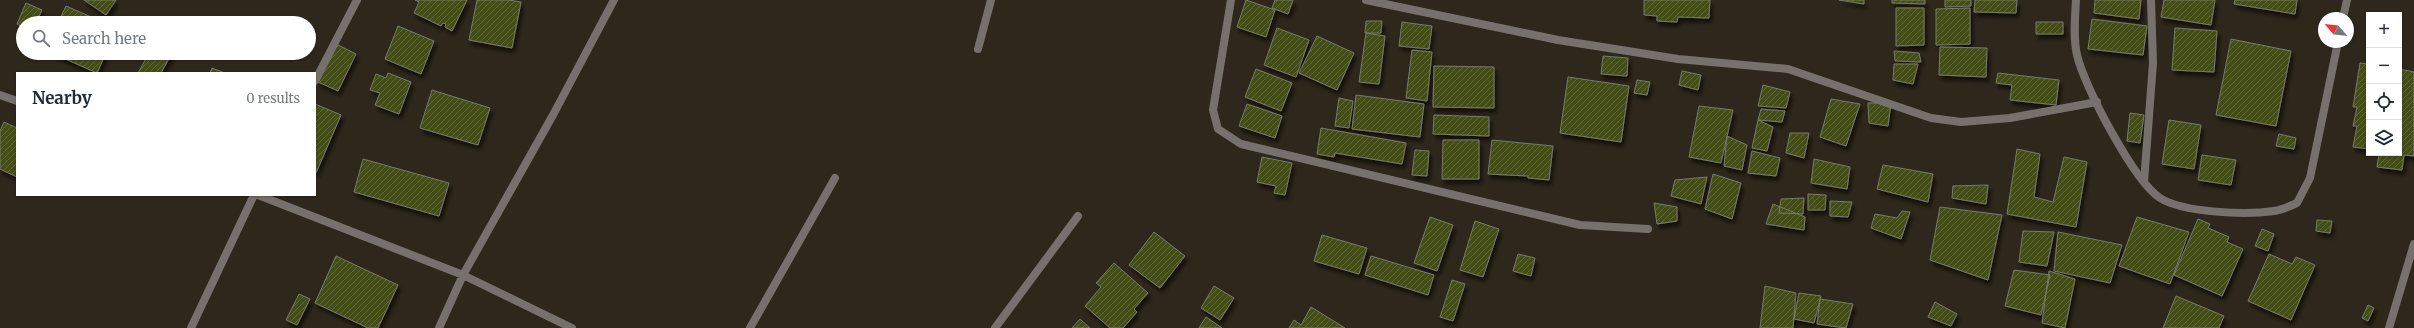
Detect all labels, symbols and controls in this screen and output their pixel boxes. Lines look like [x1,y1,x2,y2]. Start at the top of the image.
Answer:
north arrow [2318,12,2354,48]
map controls [2366,12,2402,156]
button: + [2366,12,2402,48]
search box [16,16,316,60]
icon: search [30,27,52,49]
text: Search here [62,29,146,48]
button: − [2366,48,2402,84]
button: locate [2366,84,2402,120]
text: Nearby [32,87,92,109]
text: 0 results [246,90,300,107]
button: layers [2366,120,2402,156]

